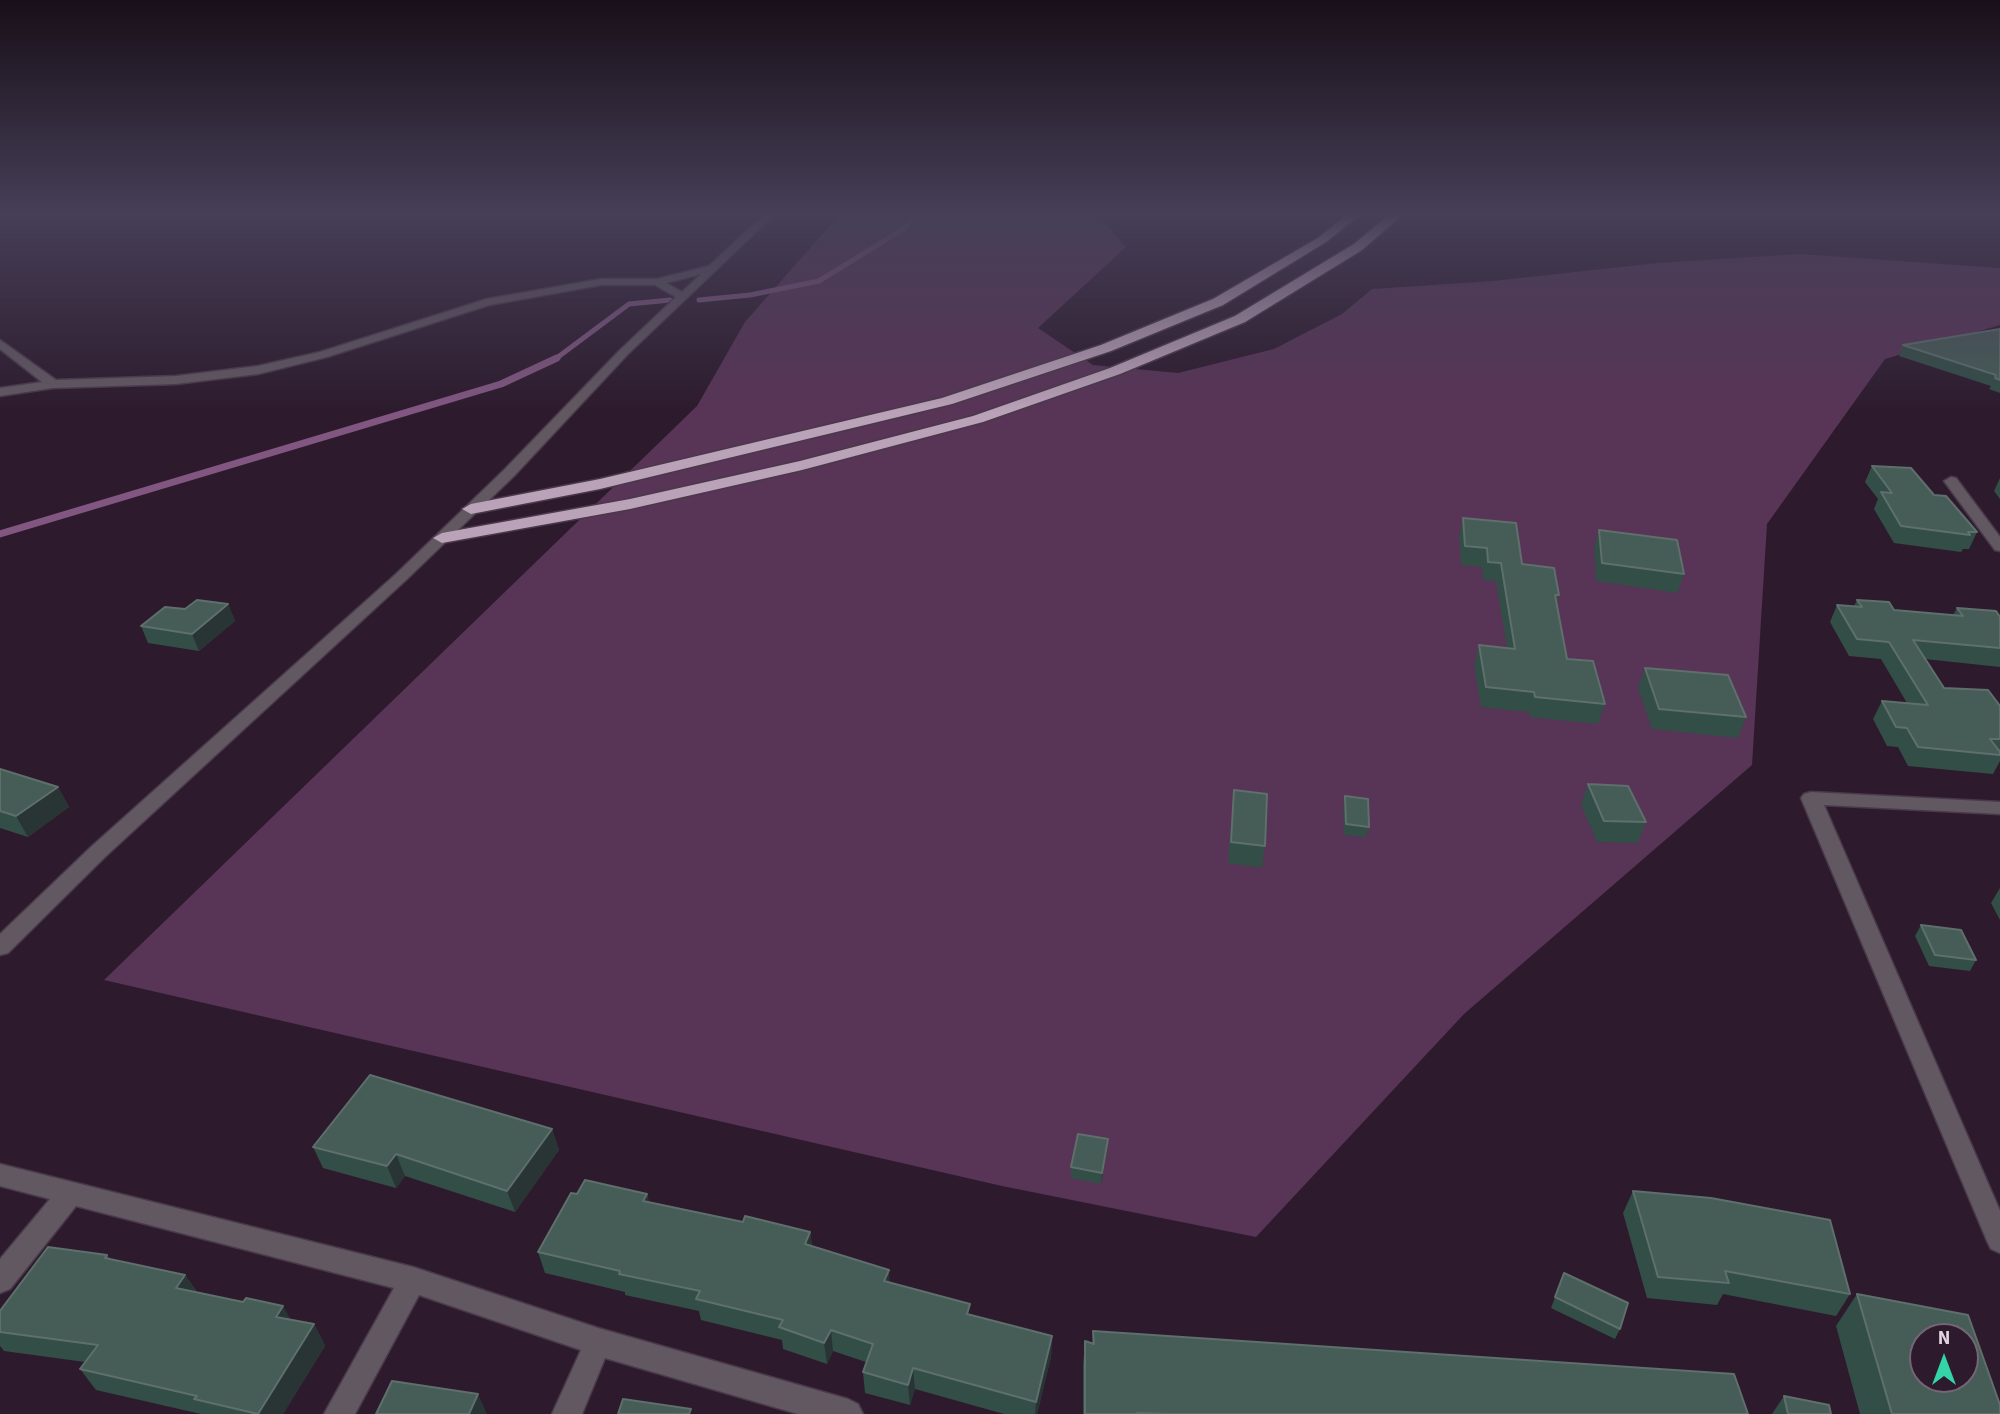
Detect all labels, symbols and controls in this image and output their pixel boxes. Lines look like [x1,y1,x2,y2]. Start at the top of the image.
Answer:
north arrow [1909,1323,1979,1393]
text: N [1938,1325,1950,1352]

